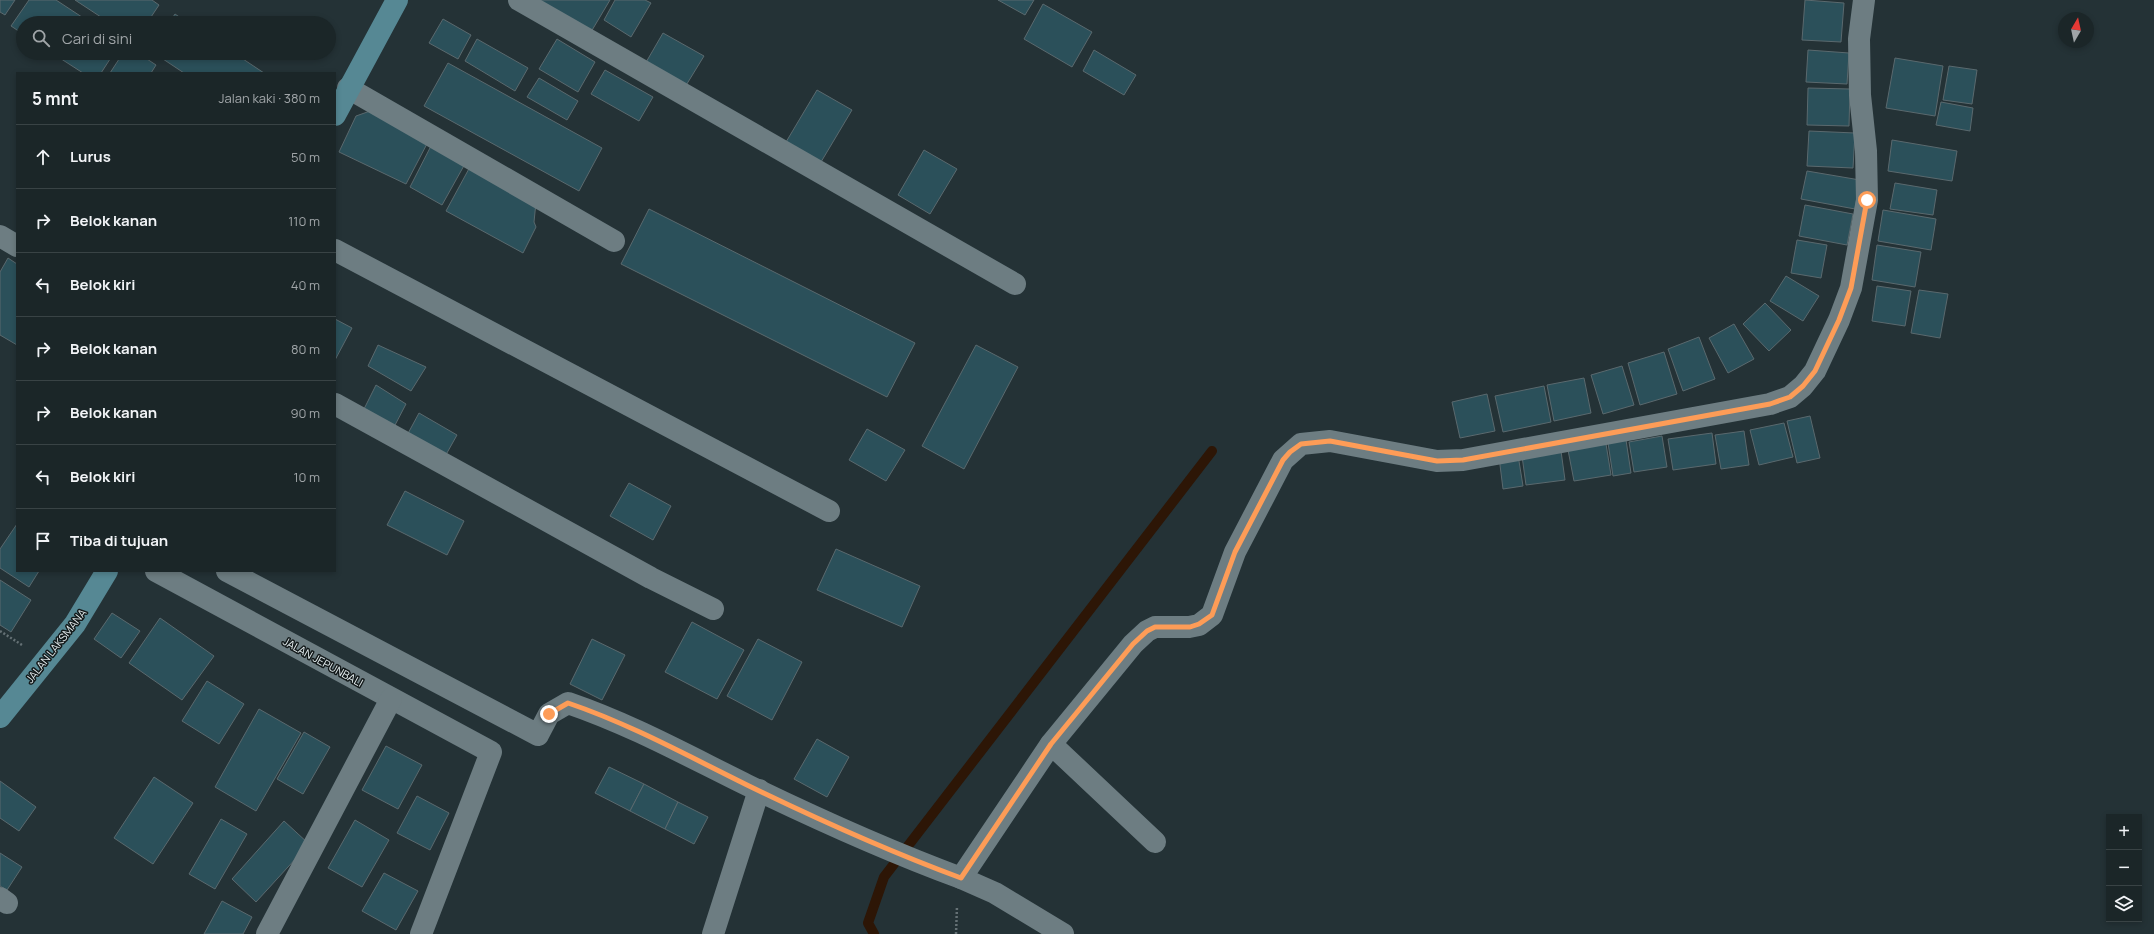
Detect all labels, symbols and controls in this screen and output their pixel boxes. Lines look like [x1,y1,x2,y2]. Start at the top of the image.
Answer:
north arrow [2058,12,2094,48]
search box [16,16,336,60]
icon: search [30,27,52,49]
text: Cari di sini [62,28,132,49]
text: 5 mnt [32,87,79,110]
text: Jalan kaki · 380 m [219,89,320,107]
icon: ahead [32,146,54,168]
text: Lurus [70,146,111,167]
text: 50 m [291,148,320,166]
route start [1858,191,1876,209]
icon: right [32,210,54,232]
text: Belok kanan [70,210,157,231]
text: 110 m [288,212,320,230]
icon: left [32,274,54,296]
text: Belok kiri [70,274,136,295]
text: 40 m [291,276,320,294]
icon: right [32,338,54,360]
text: Belok kanan [70,338,157,359]
text: 80 m [291,340,320,358]
icon: right [32,402,54,424]
text: Belok kanan [70,402,157,423]
text: 90 m [290,404,320,422]
icon: left [32,466,54,488]
text: Belok kiri [70,466,136,487]
text: 10 m [293,468,320,486]
icon: arrive [32,530,54,552]
text: Tiba di tujuan [70,530,168,551]
street label: JALAN LAKSMANA [22,605,89,686]
street label: JALAN JEPUNBALI [281,633,366,690]
route end [540,705,558,723]
map controls [2106,814,2142,922]
button: + [2106,814,2142,850]
button: − [2106,850,2142,886]
button: layers [2106,886,2142,922]

